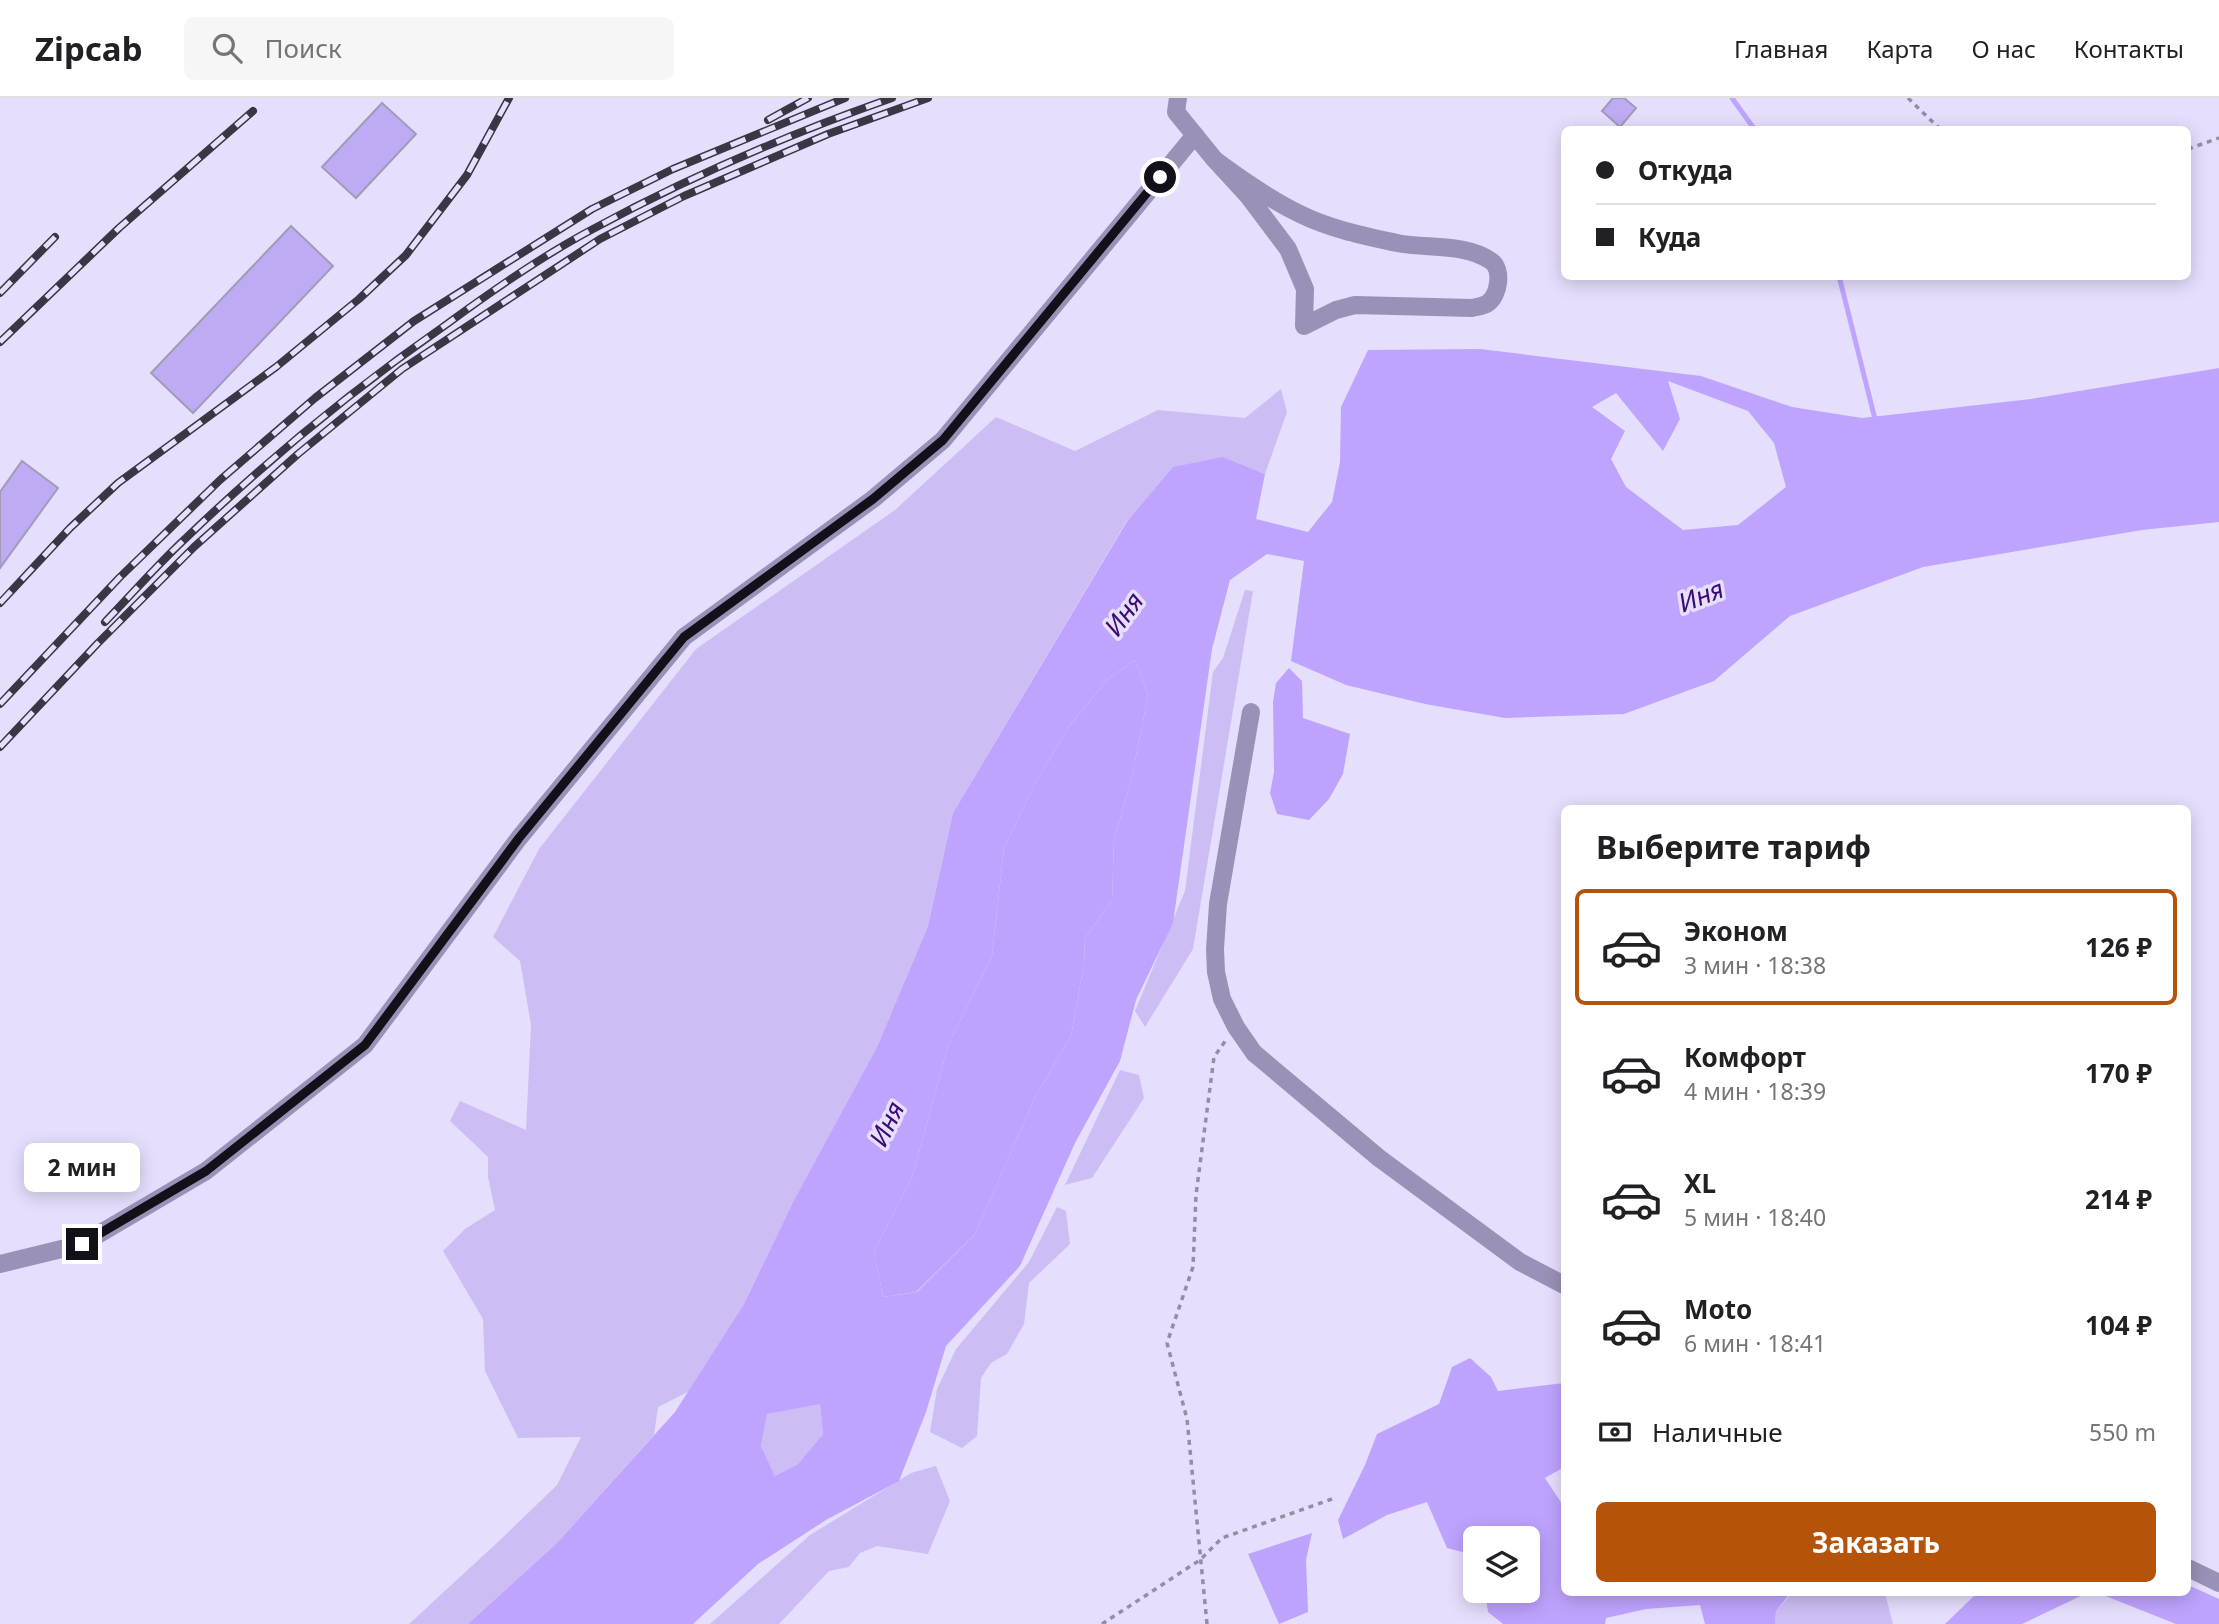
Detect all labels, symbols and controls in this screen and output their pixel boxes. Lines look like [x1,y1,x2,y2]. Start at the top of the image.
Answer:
search box [184,17,674,80]
text: Zipcab [35,26,142,71]
icon: search [208,29,246,67]
text: Поиск [264,30,342,66]
text: Главная [1734,32,1828,65]
text: Карта [1866,32,1933,65]
text: О нас [1971,32,2036,65]
text: Контакты [2074,32,2184,65]
text: Откуда [1638,152,1733,188]
route start [1144,161,1176,193]
text: Куда [1638,219,1701,255]
water label: Иня [1673,570,1729,620]
water label: Иня [1095,584,1151,643]
text: Выберите тариф [1596,825,1871,868]
text: Эконом [1684,913,1788,949]
icon: car [1600,916,1663,979]
text: 126 ₽ [2085,929,2152,965]
text: 3 мин · 18:38 [1684,949,1826,981]
text: Комфорт [1684,1039,1806,1075]
icon: car [1600,1042,1663,1105]
text: 170 ₽ [2085,1055,2152,1091]
text: 4 мин · 18:39 [1684,1075,1826,1107]
water label: Иня [860,1095,912,1152]
callout: 2 мин [24,1142,140,1192]
text: 2 мин [48,1151,116,1183]
text: XL [1684,1165,1716,1201]
icon: car [1600,1168,1663,1231]
text: 214 ₽ [2085,1181,2152,1217]
text: 5 мин · 18:40 [1684,1201,1826,1233]
route end [66,1228,98,1260]
text: Moto [1684,1291,1752,1327]
icon: car [1600,1294,1663,1357]
text: 104 ₽ [2085,1307,2152,1343]
text: 6 мин · 18:41 [1684,1327,1826,1359]
icon: cash [1596,1413,1634,1451]
text: Наличные [1652,1414,1783,1450]
text: 550 m [2089,1416,2156,1448]
button: Заказать [1596,1502,2156,1582]
map controls [1463,1526,1540,1603]
button: layers [1463,1526,1540,1603]

